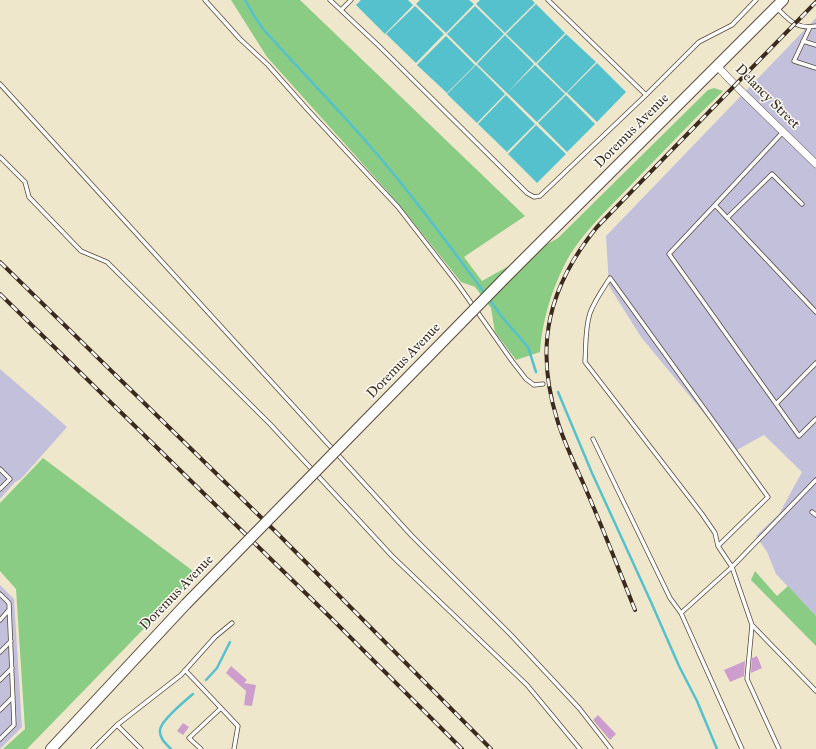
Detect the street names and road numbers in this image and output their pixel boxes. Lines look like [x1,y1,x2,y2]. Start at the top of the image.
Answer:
street label: Delancy Street [731,61,803,133]
street label: Doremus Avenue [591,90,673,172]
street label: Doremus Avenue [364,320,444,402]
street label: Doremus Avenue [137,552,217,634]

